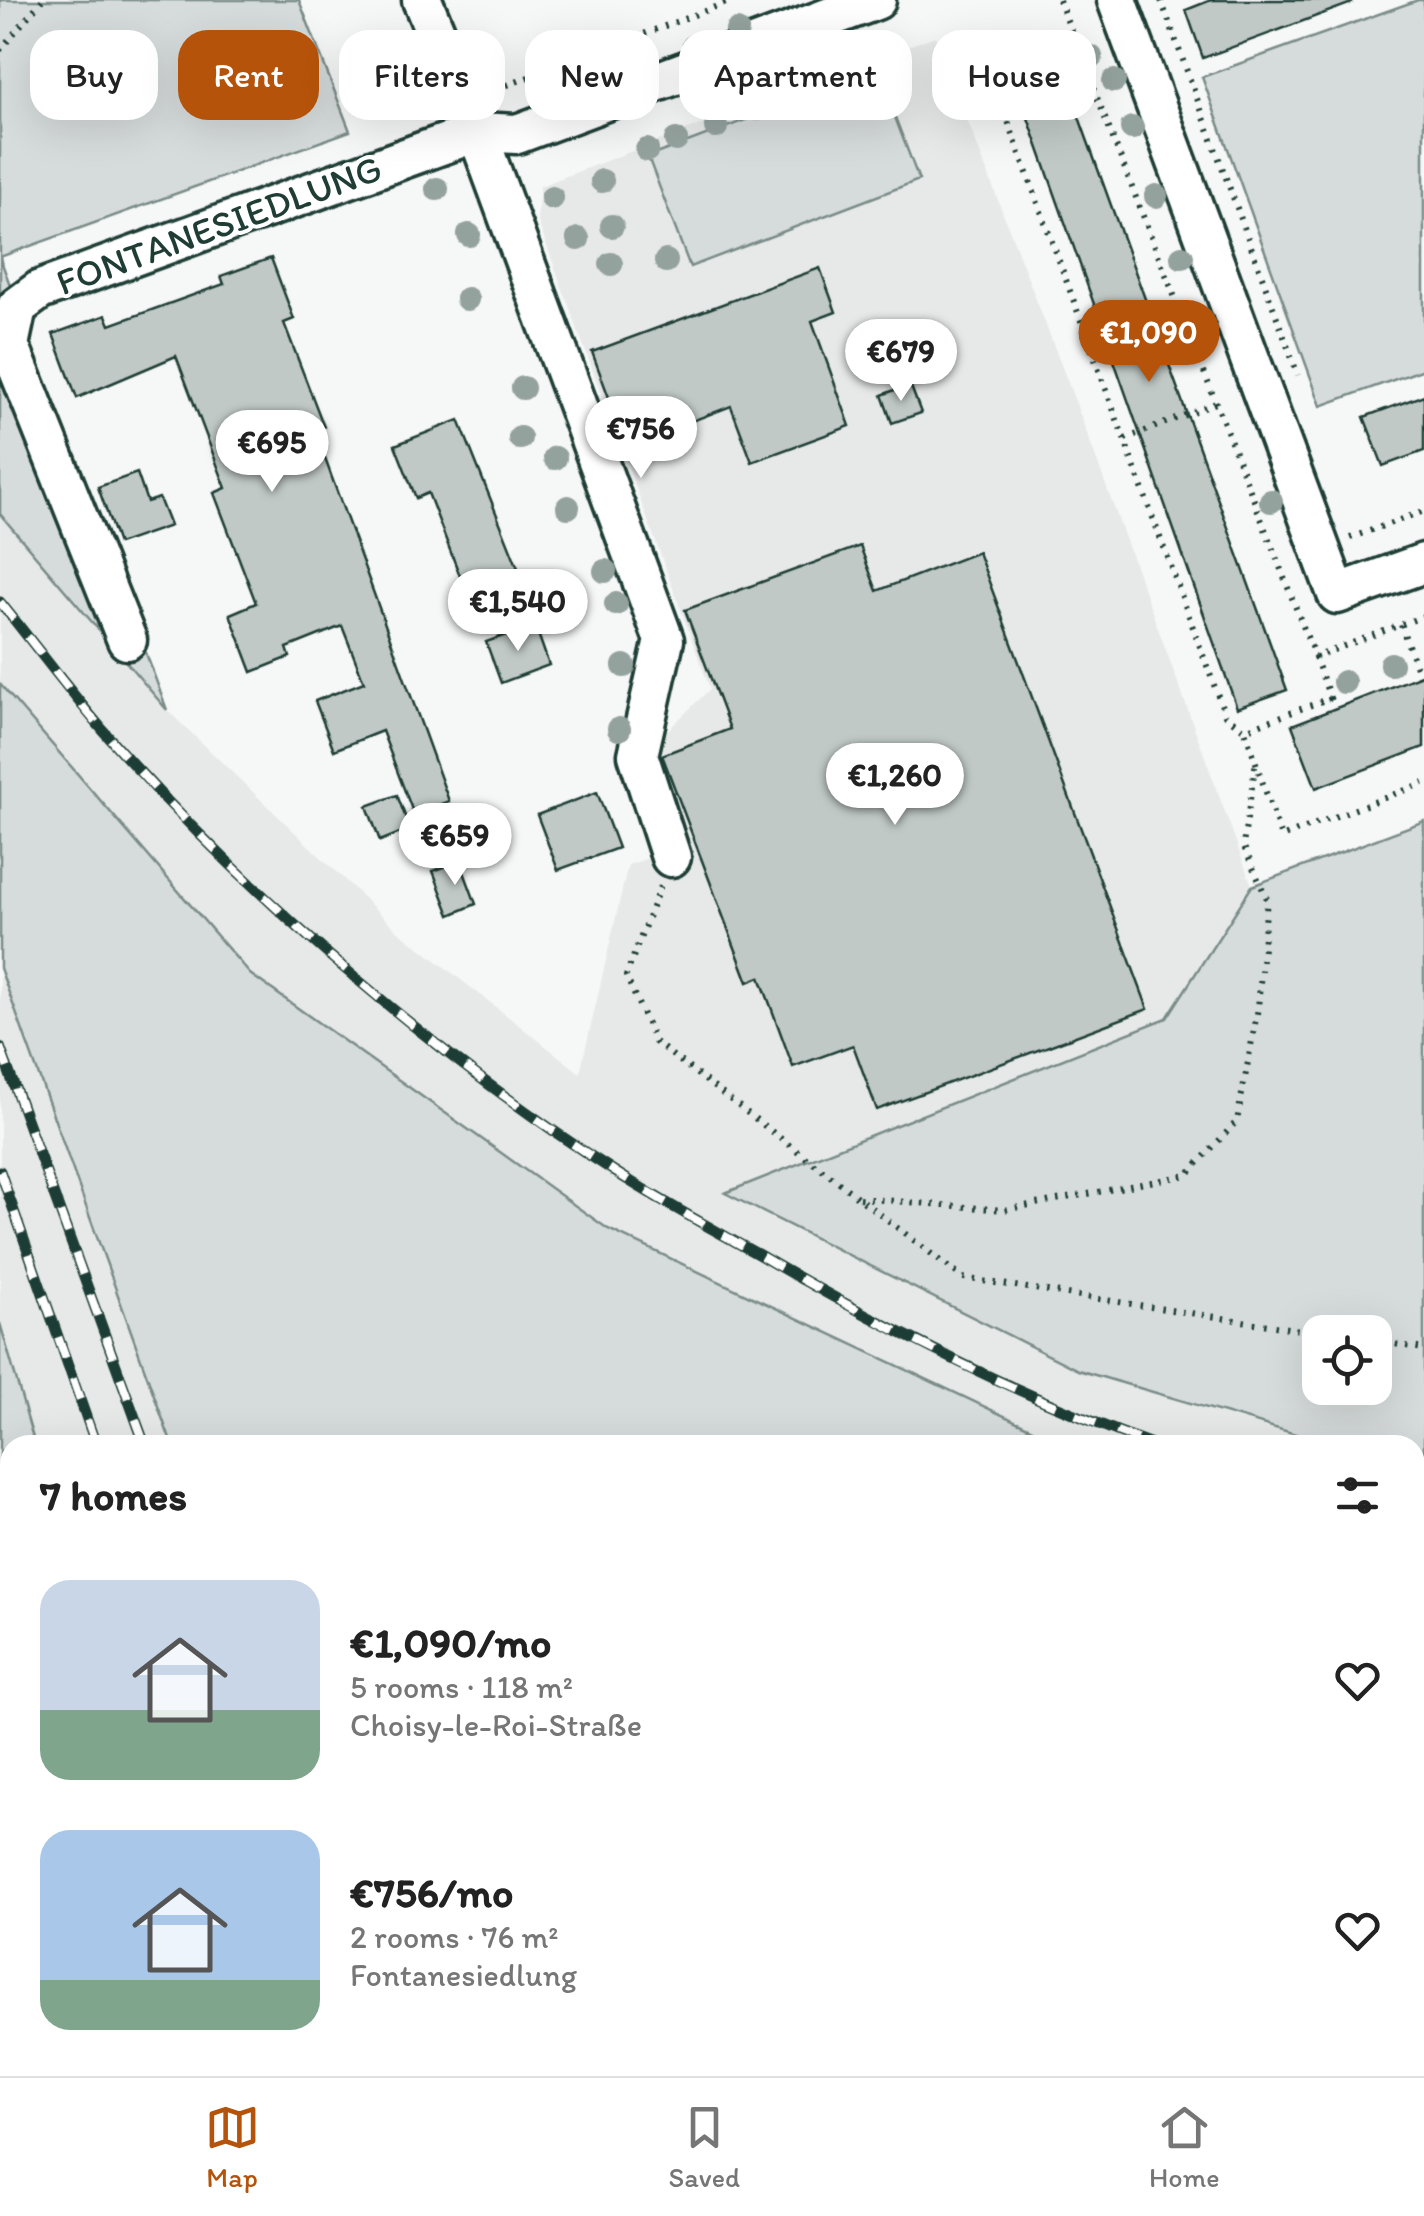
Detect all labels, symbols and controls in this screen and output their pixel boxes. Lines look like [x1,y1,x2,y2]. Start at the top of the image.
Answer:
chip: Buy [30,30,158,120]
chip: Rent [178,30,319,120]
chip: Filters [339,30,505,120]
chip: New [525,30,659,120]
chip: Apartment [679,30,912,120]
chip: House [932,30,1096,120]
street label: FONTANESIEDLUNG [50,145,388,305]
pin: €1,090 [1068,300,1230,385]
text: €1,090 [1101,313,1197,351]
pin: €679 [842,319,960,404]
text: €679 [867,332,935,370]
pin: €756 [582,396,700,481]
text: €756 [607,409,675,447]
pin: €695 [213,410,331,495]
text: €695 [238,423,306,461]
pin: €1,540 [437,569,599,654]
text: €1,540 [470,582,566,620]
pin: €1,260 [814,743,976,828]
text: €1,260 [848,756,942,794]
pin: €659 [396,803,514,888]
text: €659 [421,816,489,854]
map controls [1302,1315,1392,1405]
button: locate [1302,1315,1392,1405]
icon: filters [1330,1468,1385,1523]
text: 7 homes [40,1470,187,1521]
text: €1,090/mo [350,1617,551,1668]
icon: home [120,1620,240,1740]
icon: heart [1330,1653,1385,1708]
text: 5 rooms · 118 m² [350,1668,573,1706]
text: Choisy-le-Roi-Straße [350,1706,642,1744]
text: €756/mo [350,1867,513,1918]
icon: home [120,1870,240,1990]
icon: heart [1330,1903,1385,1958]
text: 2 rooms · 76 m² [350,1918,559,1956]
text: Fontanesiedlung [350,1956,577,1994]
tab: Map [205,2100,260,2194]
tab: Saved [669,2100,740,2194]
tab: Home [1149,2100,1220,2194]

